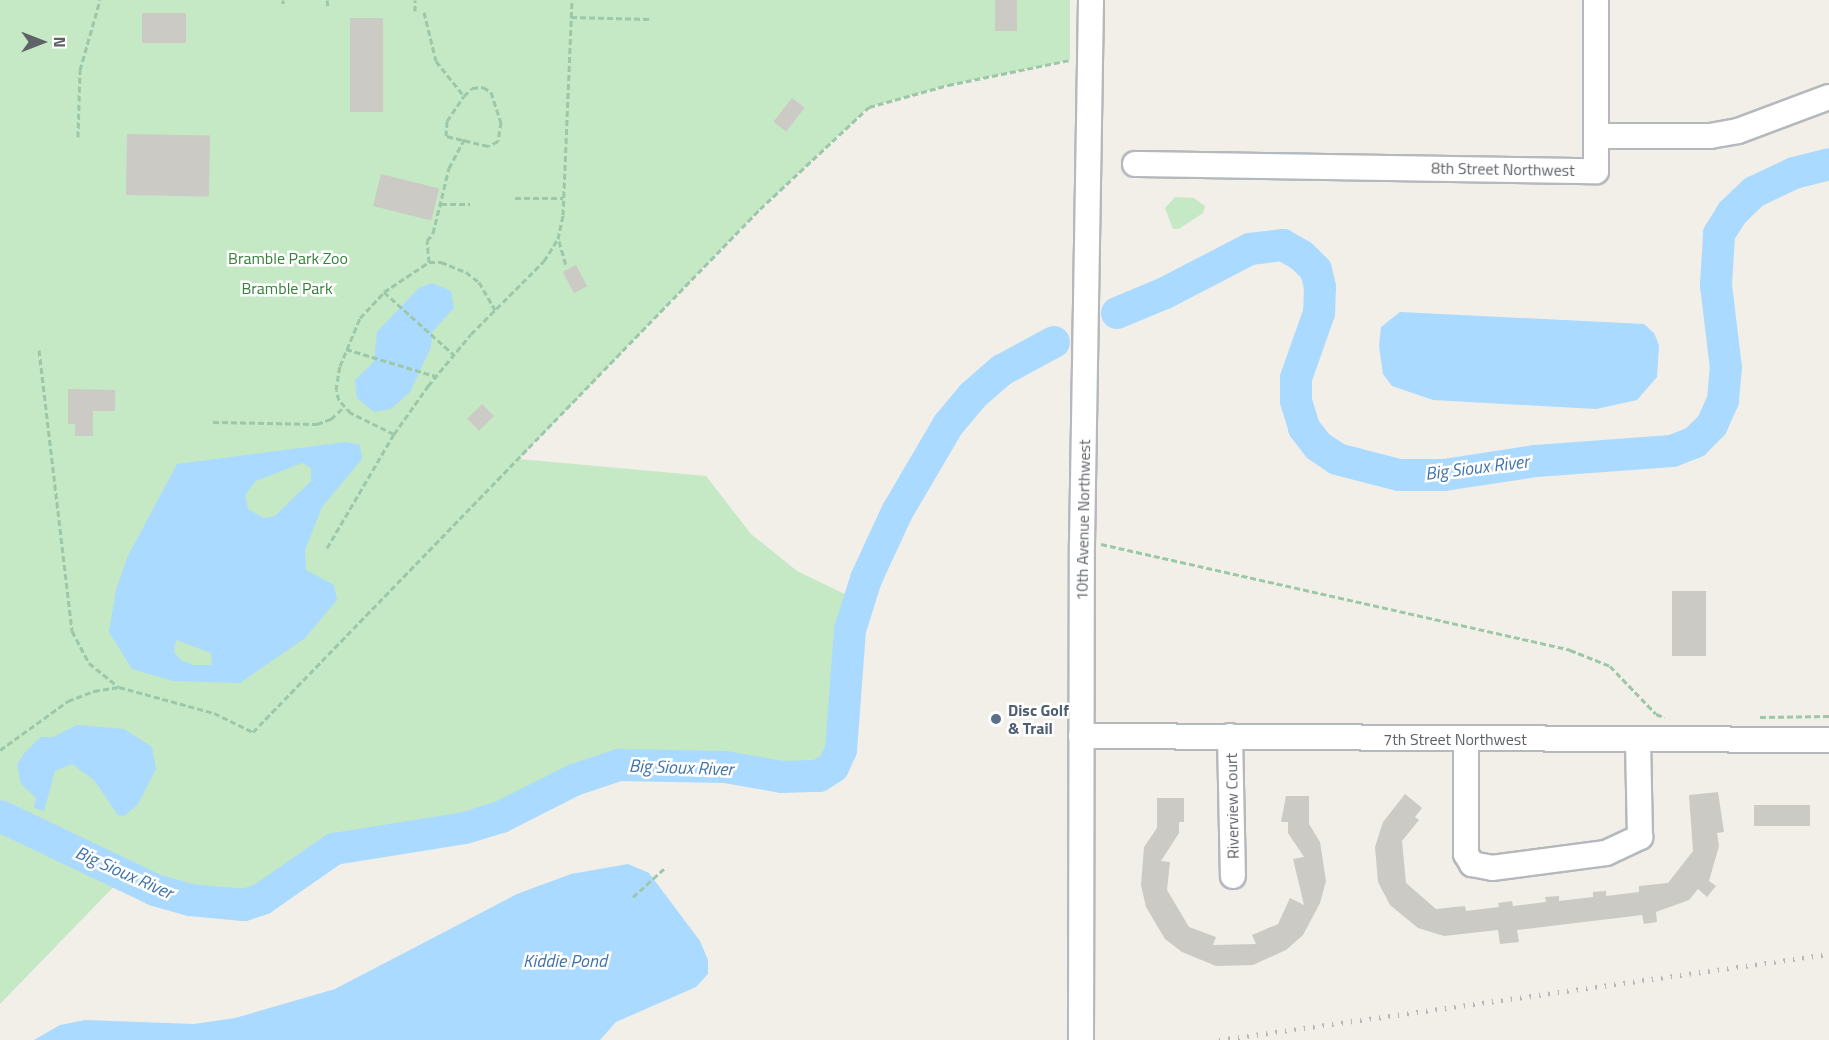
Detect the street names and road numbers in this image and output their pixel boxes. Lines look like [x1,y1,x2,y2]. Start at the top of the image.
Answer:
street label: 8th Street Northwest [1431,158,1575,180]
street label: 10th Avenue Northwest [1072,439,1094,601]
street label: 7th Street Northwest [1383,729,1527,749]
street label: Riverview Court [1221,753,1243,859]

